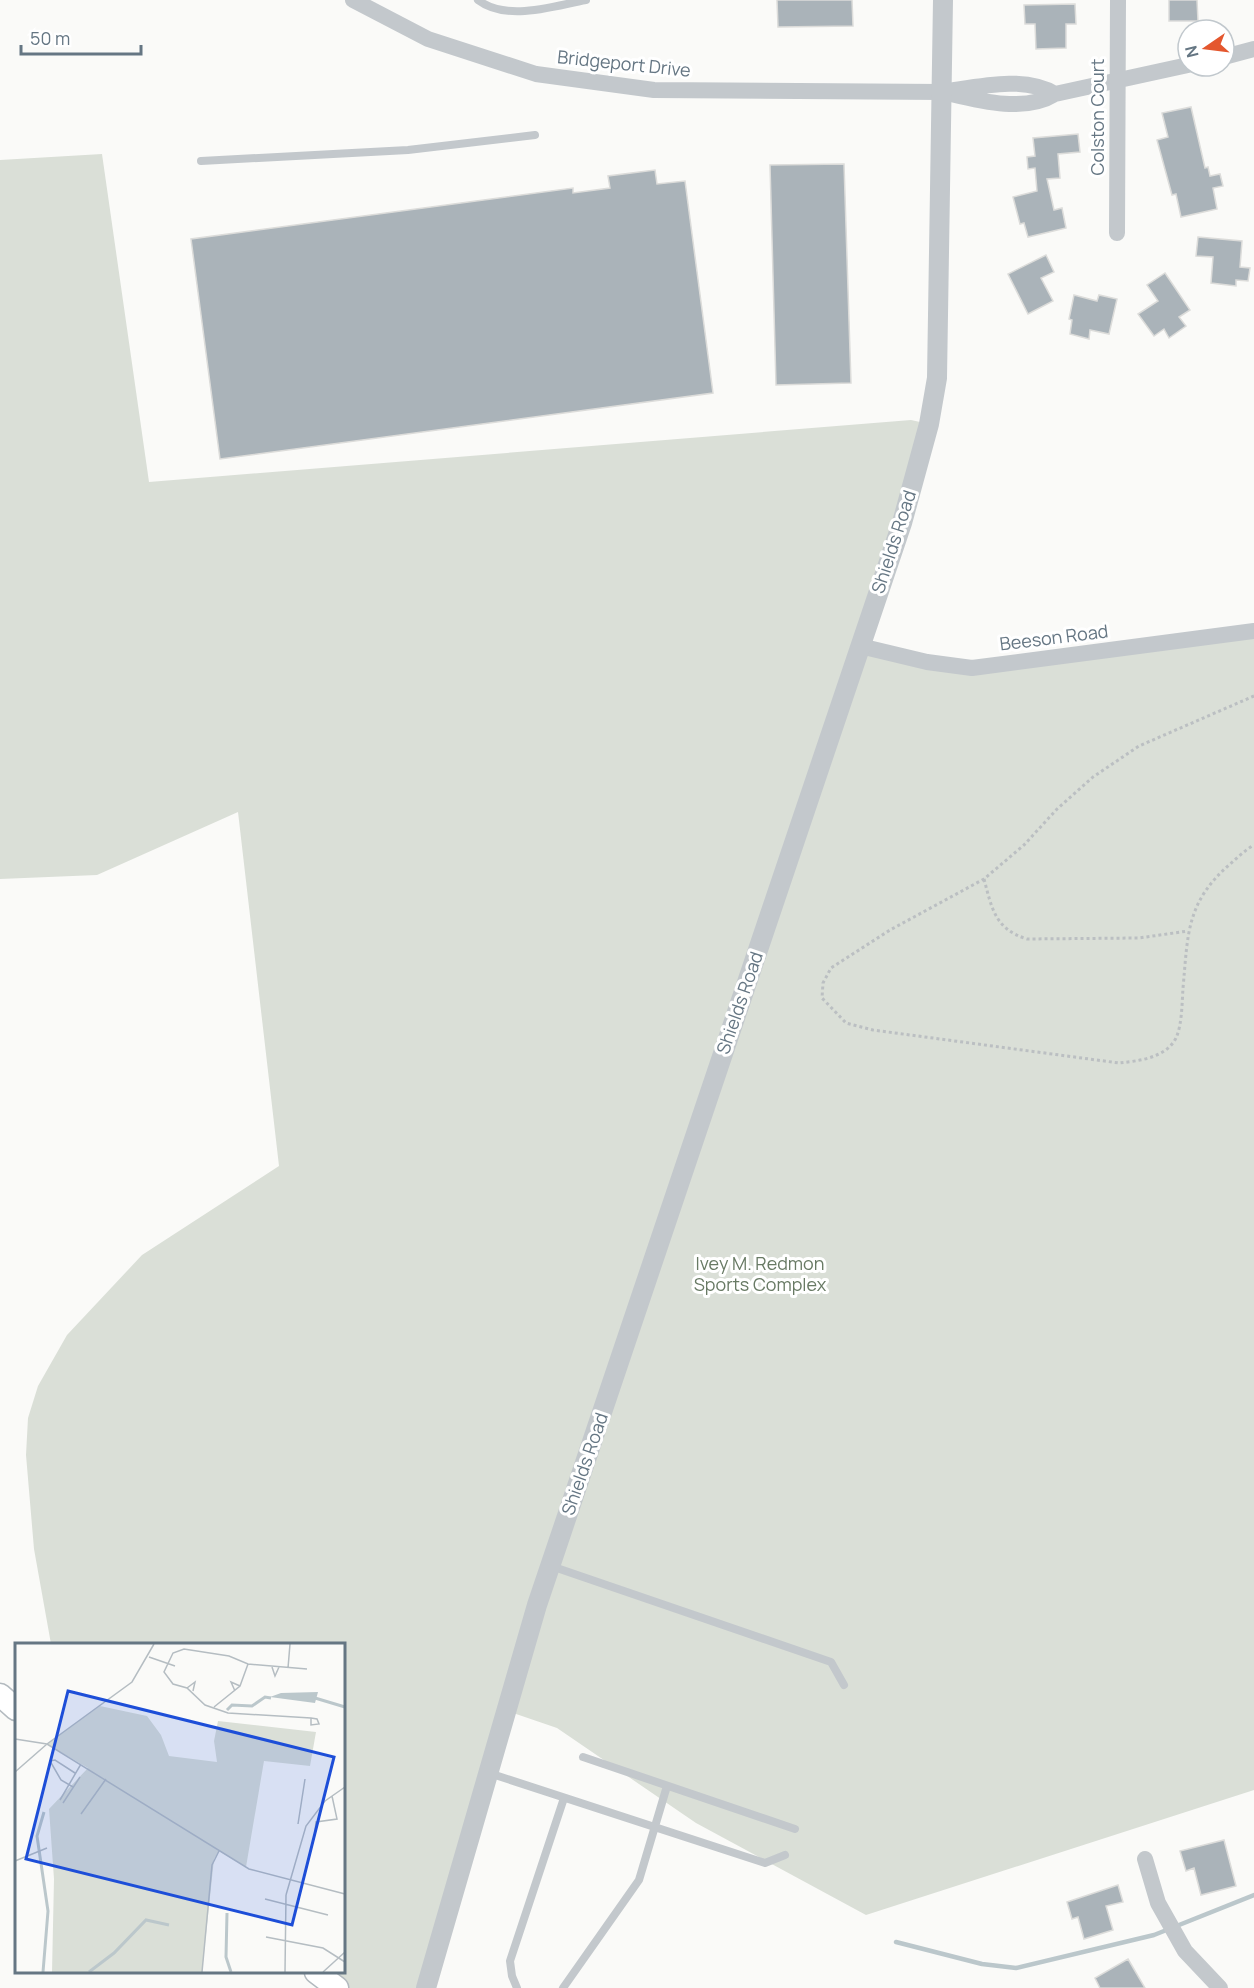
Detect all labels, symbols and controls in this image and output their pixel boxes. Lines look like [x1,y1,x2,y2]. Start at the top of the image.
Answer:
scale bar [21,18,141,56]
north arrow [1176,18,1236,78]
text: 50 m [30,26,70,50]
text: N [1179,43,1204,60]
street label: Bridgeport Drive [556,44,692,82]
street label: Colston Court [1085,59,1109,175]
street label: Shields Road [865,487,921,596]
street label: Beeson Road [998,618,1110,656]
street label: Shields Road [710,948,768,1057]
park label: Ivey M. Redmon Sports Complex [694,1251,827,1296]
street label: Shields Road [555,1409,613,1518]
inset map [15,1643,345,1973]

